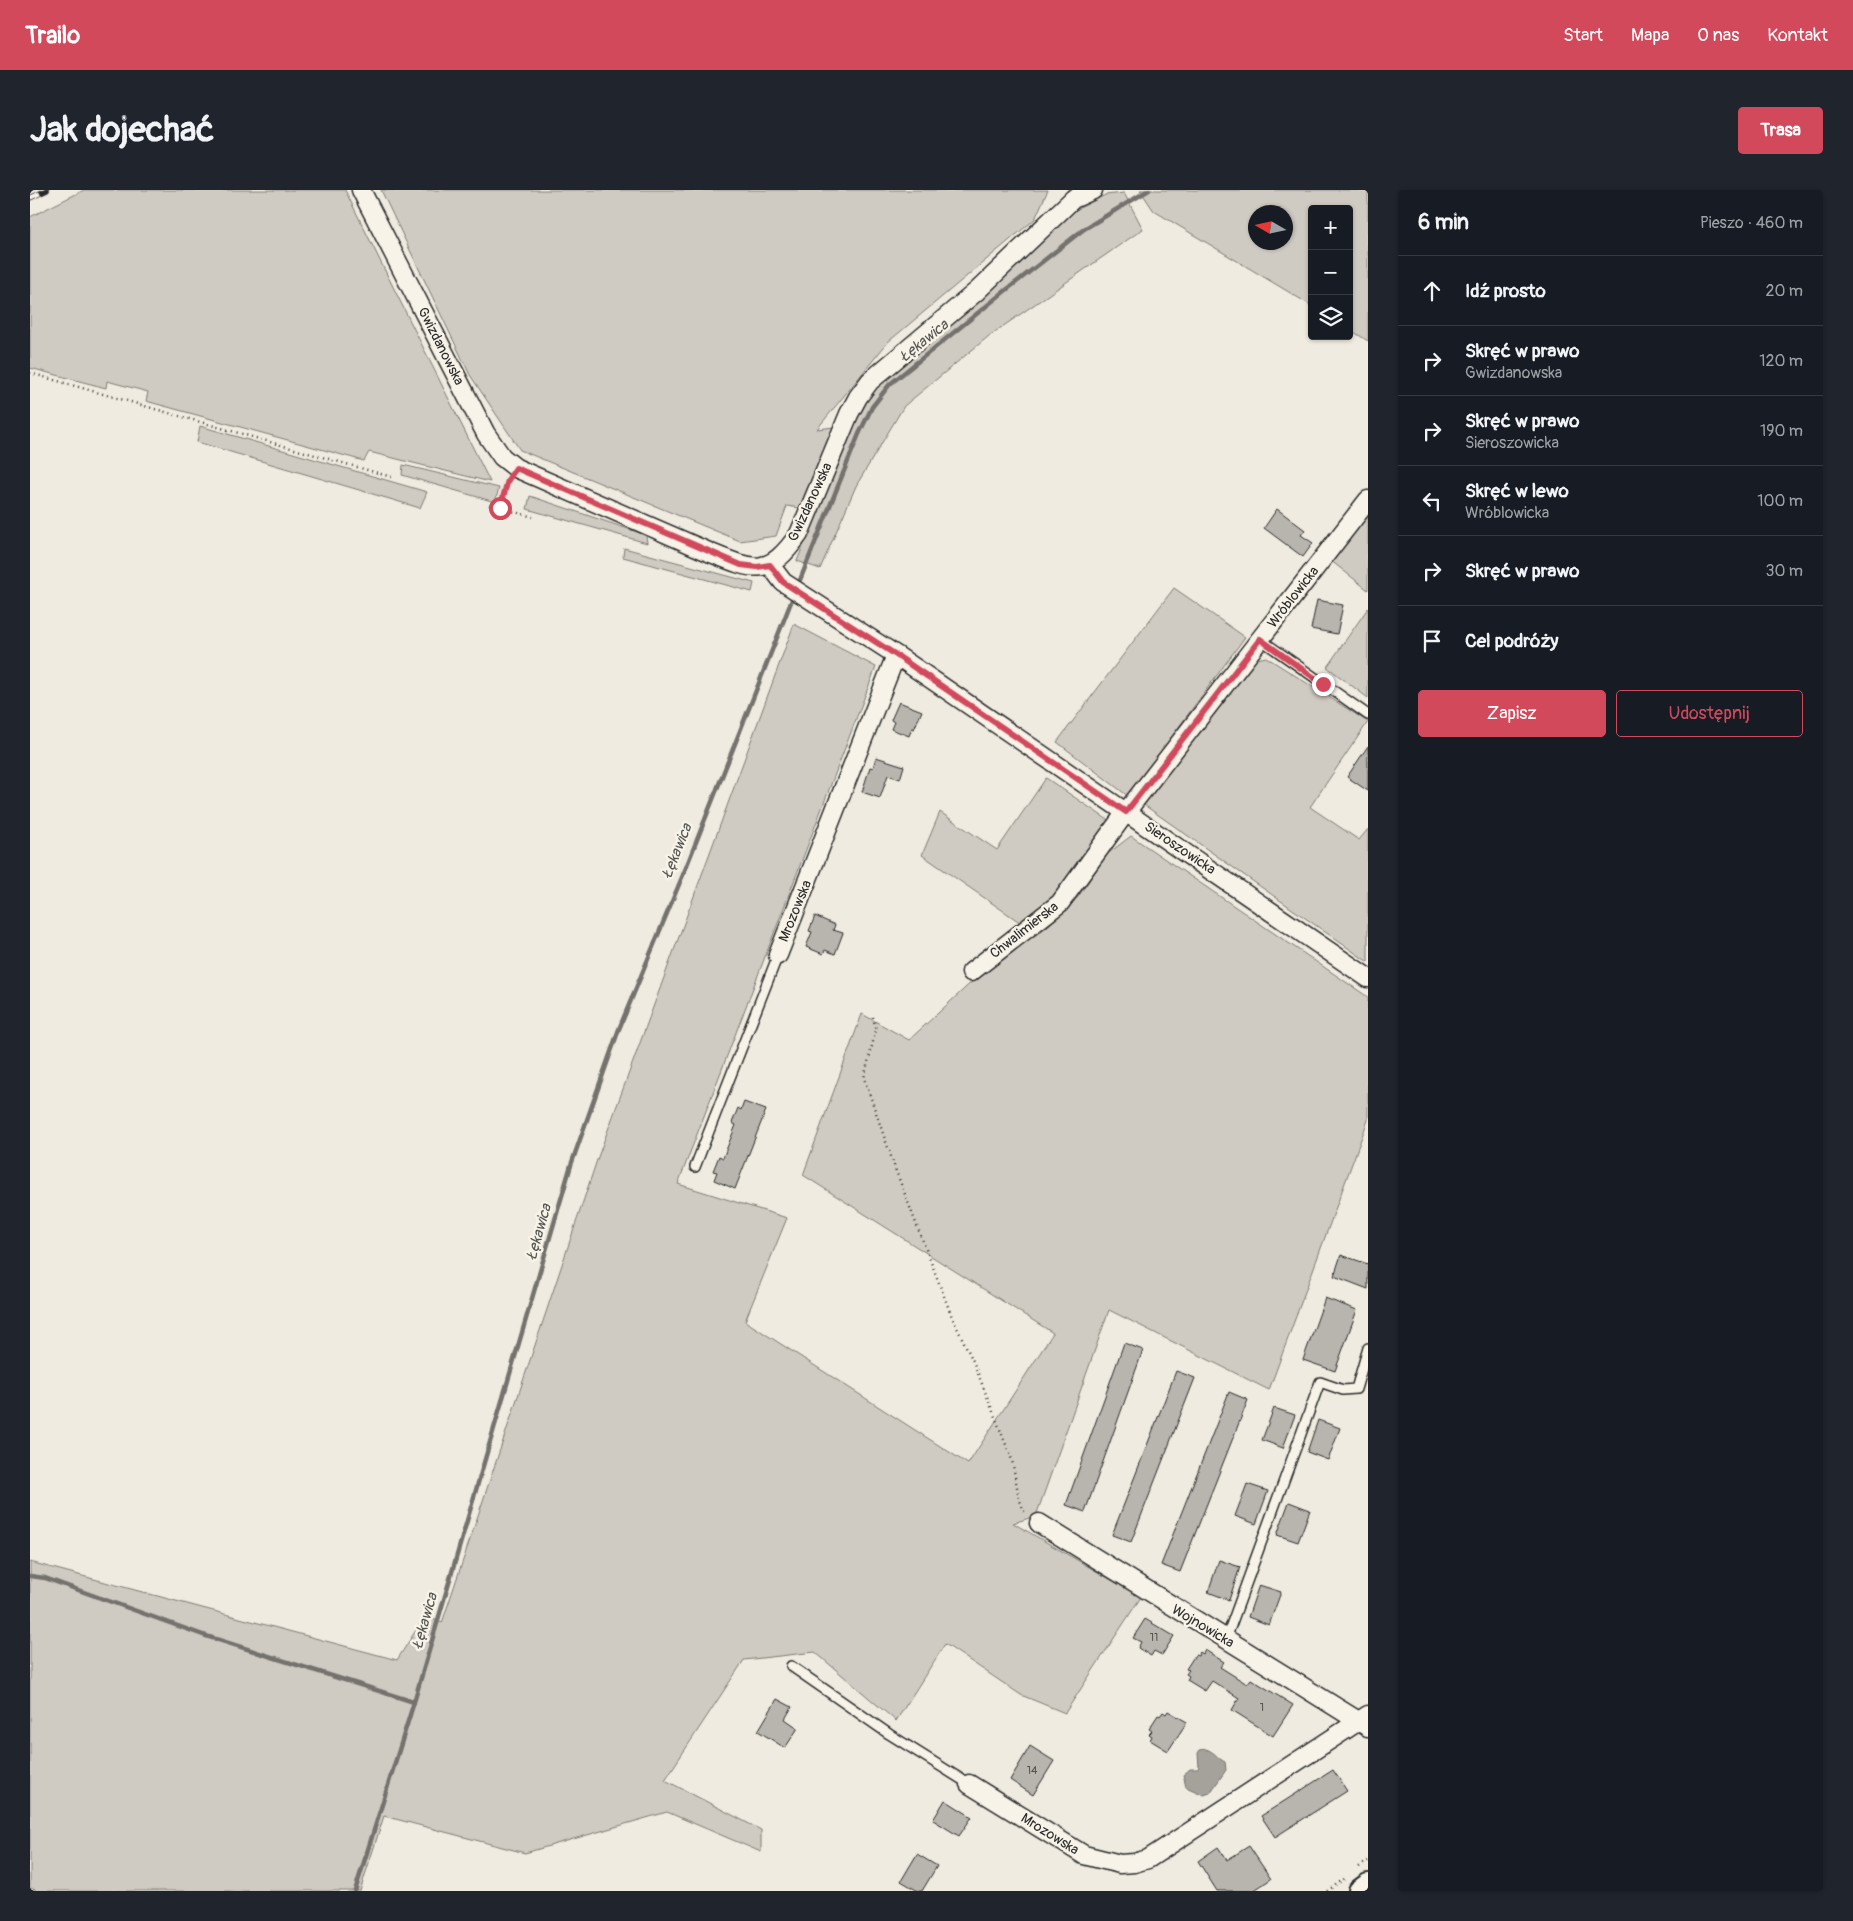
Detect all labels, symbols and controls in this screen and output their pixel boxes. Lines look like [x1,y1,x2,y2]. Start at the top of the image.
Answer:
text: Trailo [25,21,80,50]
text: Start [1563,24,1603,47]
text: Mapa [1631,24,1669,47]
text: O nas [1697,24,1739,47]
text: Kontakt [1767,24,1828,47]
button: Trasa [1738,107,1823,154]
text: Jak dojechać [30,108,214,152]
north arrow [1248,205,1293,250]
map controls [1308,205,1353,340]
button: + [1308,205,1353,250]
text: 6 min [1418,209,1469,236]
text: Pieszo · 460 m [1700,213,1803,233]
button: − [1308,250,1353,295]
icon: ahead [1418,277,1446,305]
text: Idź prosto [1465,279,1546,303]
text: 20 m [1765,281,1803,301]
button: layers [1308,295,1353,340]
street label: Gwizdanowska [414,304,468,388]
water label: Łękawica [896,315,953,366]
text: Skręć w prawo [1465,339,1579,363]
icon: right [1418,347,1446,375]
text: 120 m [1759,351,1803,371]
text: Gwizdanowska [1465,363,1562,383]
text: Skręć w prawo [1465,409,1579,433]
icon: right [1418,417,1446,445]
text: 190 m [1760,421,1803,441]
text: Sieroszowicka [1465,433,1559,453]
street label: Gwizdanowska [784,460,836,544]
text: Skręć w lewo [1465,479,1569,503]
icon: left [1418,487,1446,515]
text: 100 m [1757,491,1803,511]
route start [489,497,512,520]
text: Wróblowicka [1465,503,1549,523]
icon: right [1418,557,1446,585]
text: Skręć w prawo [1465,559,1579,583]
text: 30 m [1765,561,1803,581]
street label: Wróblowicka [1264,563,1322,631]
icon: arrive [1418,627,1446,655]
text: Cel podróży [1465,629,1558,653]
route end [1312,673,1335,696]
button: Zapisz [1418,690,1606,737]
button: Udostępnij [1616,690,1803,737]
street label: Sieroszowicka [1141,818,1219,878]
water label: Łękawica [657,820,697,881]
street label: Mrozowska [775,878,815,944]
street label: Chwalimierska [986,898,1062,962]
water label: Łękawica [522,1201,556,1262]
water label: Łękawica [408,1590,442,1651]
street label: Wojnowicka [1169,1601,1237,1651]
house number: 11 [1150,1631,1158,1644]
house number: 1 [1260,1701,1264,1714]
house number: 14 [1027,1764,1038,1777]
street label: Mrozowska [1018,1810,1082,1858]

